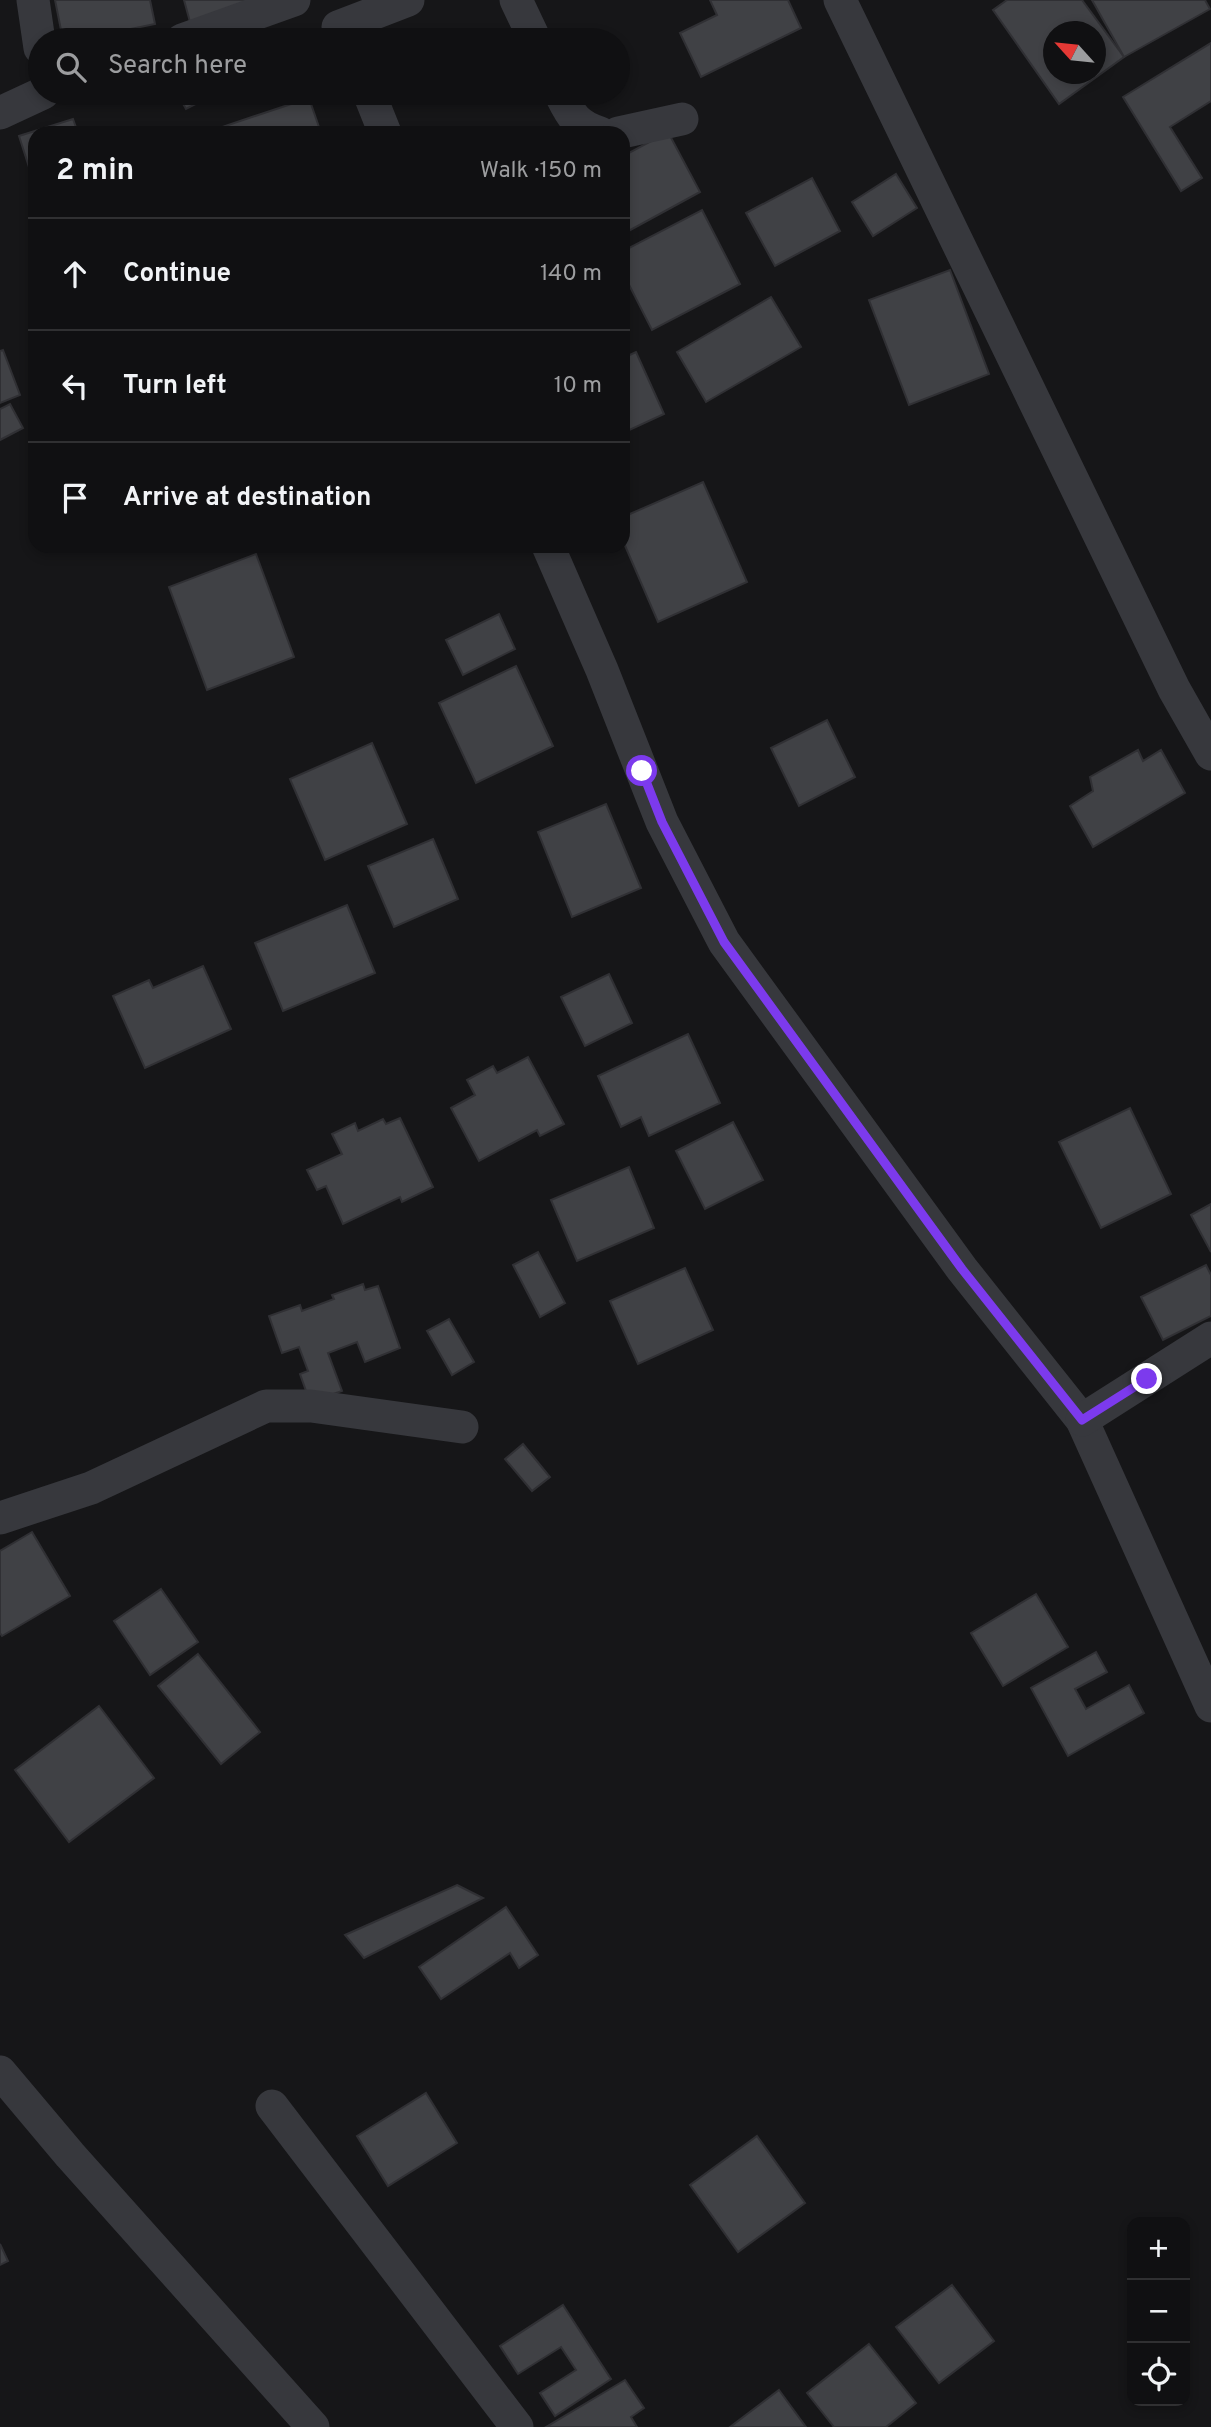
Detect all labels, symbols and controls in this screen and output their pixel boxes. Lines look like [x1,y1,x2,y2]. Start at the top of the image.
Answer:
north arrow [1043,21,1106,84]
search box [28,28,630,105]
icon: search [52,48,90,86]
text: Search here [108,50,247,83]
text: 2 min [56,153,134,190]
text: Walk · 150 m [480,157,602,186]
icon: ahead [56,255,94,293]
text: Continue [123,258,231,291]
text: 140 m [540,260,602,289]
icon: left [56,367,94,405]
text: Turn left [123,370,227,403]
text: 10 m [554,372,602,401]
icon: arrive [56,479,94,517]
text: Arrive at destination [123,482,371,515]
route start [626,755,657,786]
route end [1131,1363,1162,1394]
map controls [1127,2217,1190,2406]
button: + [1127,2217,1190,2280]
button: − [1127,2280,1190,2343]
button: locate [1127,2343,1190,2406]

